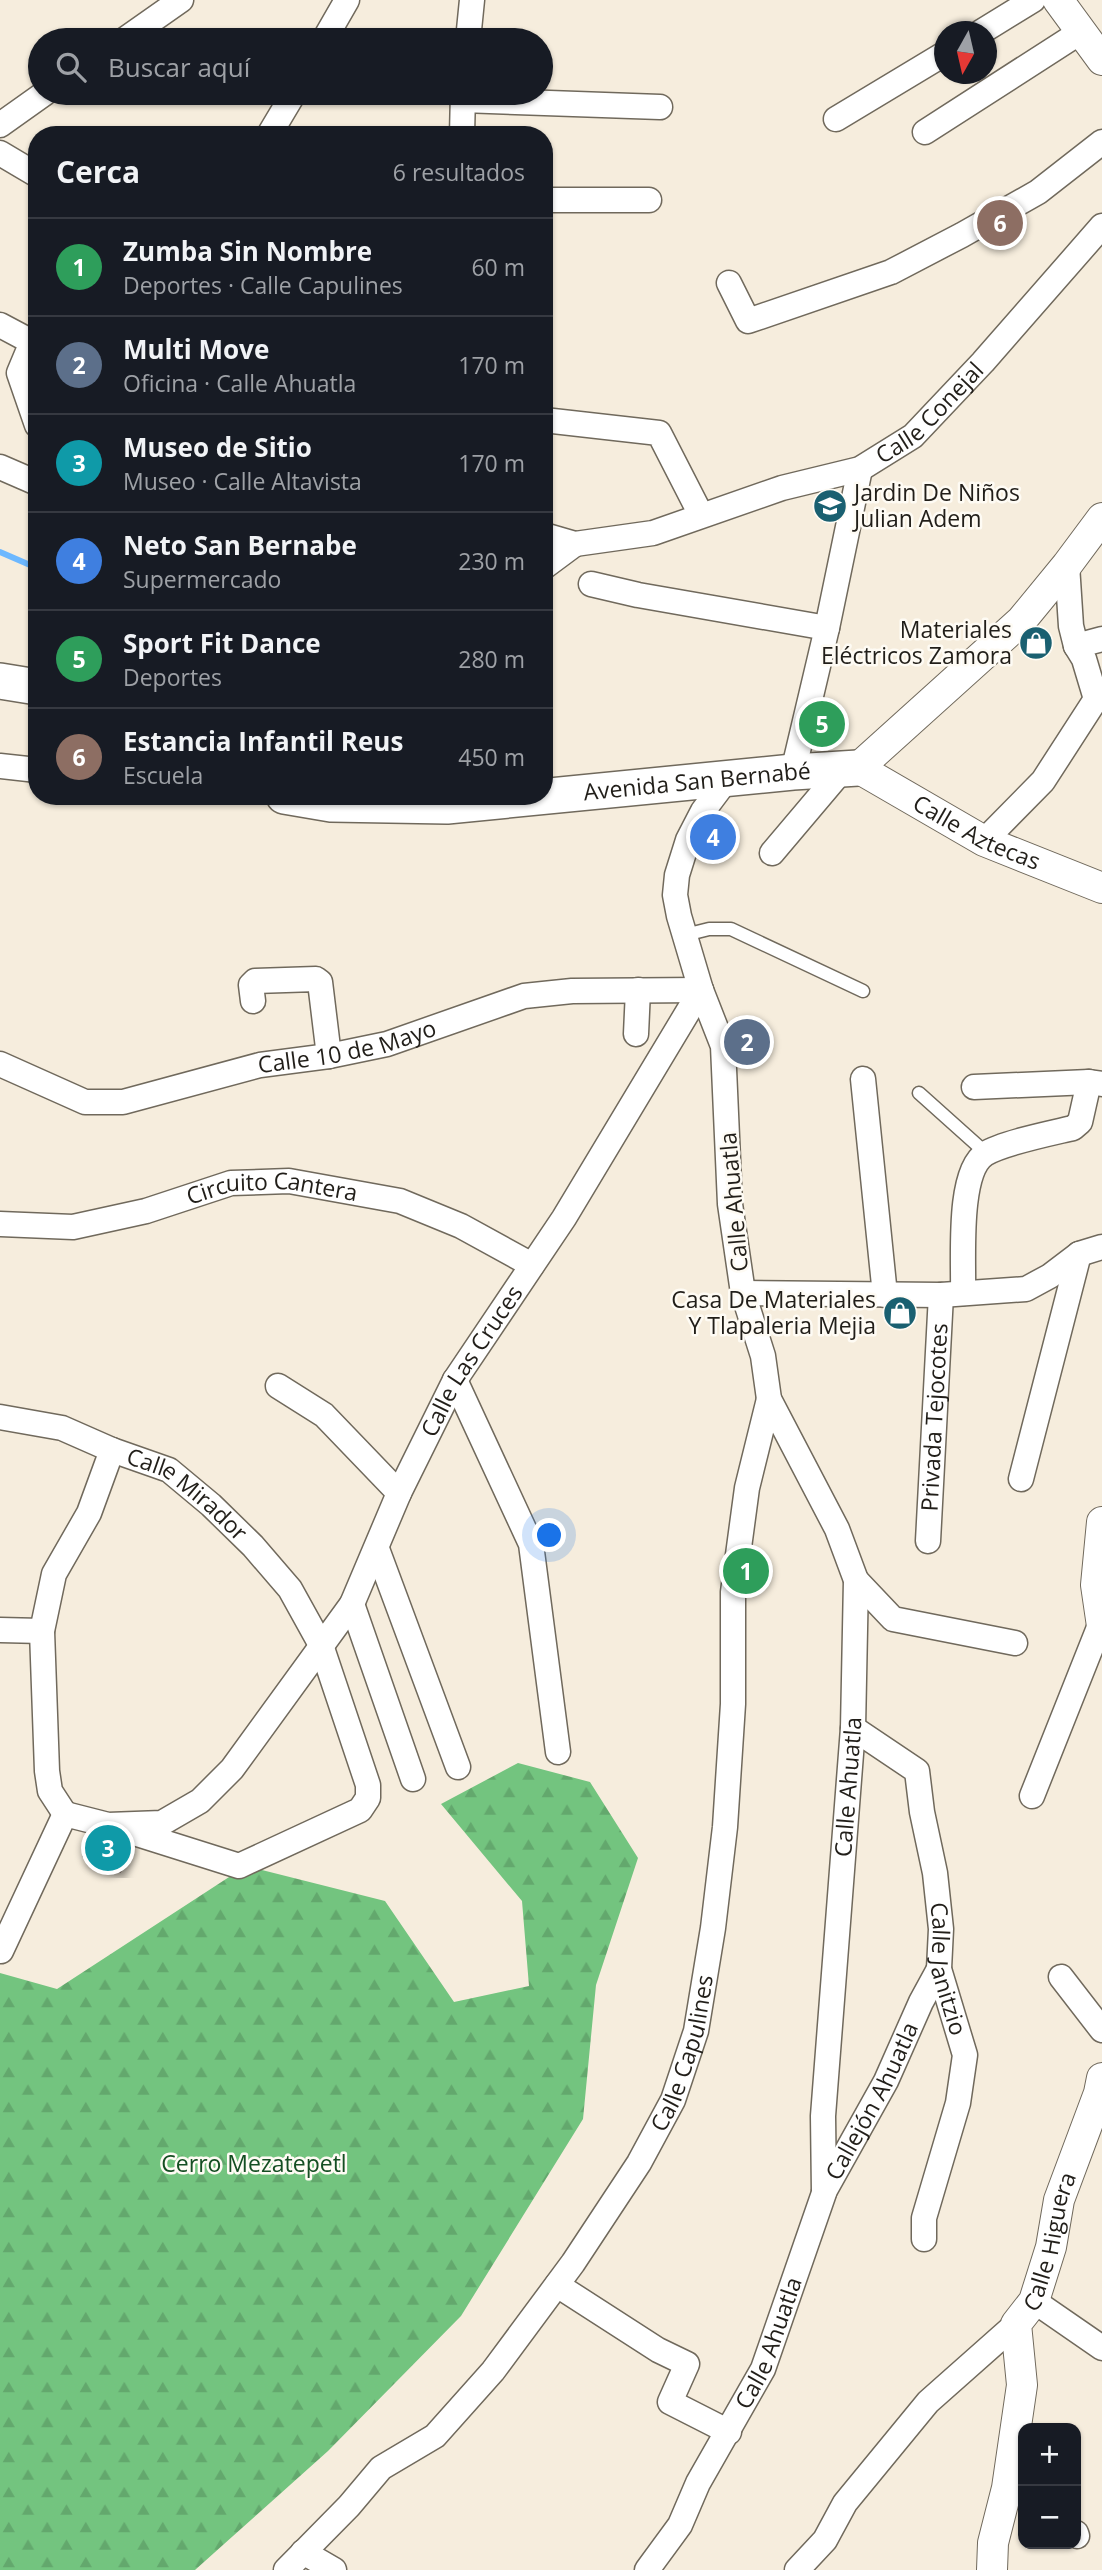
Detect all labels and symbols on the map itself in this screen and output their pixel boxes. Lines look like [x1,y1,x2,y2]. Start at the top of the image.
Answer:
north arrow [934,21,997,84]
pin: 6 [977,197,1023,249]
street label: Calle Conejal [869,354,990,471]
place label: Jardin De Niños Julian Adem [852,476,1020,534]
school or university icon: Jardin De Niños Julian Adem [811,487,849,525]
place label: Materiales Eléctricos Zamora [821,613,1012,671]
shop icon: Materiales Eléctricos Zamora [1017,624,1055,662]
pin: 5 [799,698,845,750]
street label: Avenida San Bernabé [582,754,812,808]
street label: Calle Aztecas [908,786,1045,877]
pin: 4 [690,811,736,863]
street label: Calle 10 de Mayo [256,1011,440,1080]
pin: 2 [724,1016,770,1068]
street label: Calle Ahuatla [711,1131,755,1273]
street label: Circuito Cantera [182,1164,360,1212]
street label: Calle Las Cruces [412,1278,529,1442]
place label: Casa De Materiales Y Tlapaleria Mejia [671,1283,876,1341]
shop icon: Casa De Materiales Y Tlapaleria Mejia [881,1294,919,1332]
street label: Privada Tejocotes [913,1322,954,1512]
street label: Calle Mirador [123,1439,256,1548]
your location [532,1518,566,1552]
pin: 1 [723,1545,769,1597]
street label: Calle Ahuatla [826,1717,868,1858]
pin: 3 [85,1822,131,1874]
street label: Calle Janitzio [923,1901,975,2039]
street label: Calle Capulines [642,1972,720,2137]
street label: Callejón Ahuatla [817,2017,925,2185]
park label: Cerro Mezatepetl [161,2147,347,2179]
street label: Calle Higuera [1015,2167,1083,2318]
street label: Calle Ahuatla [727,2272,809,2414]

